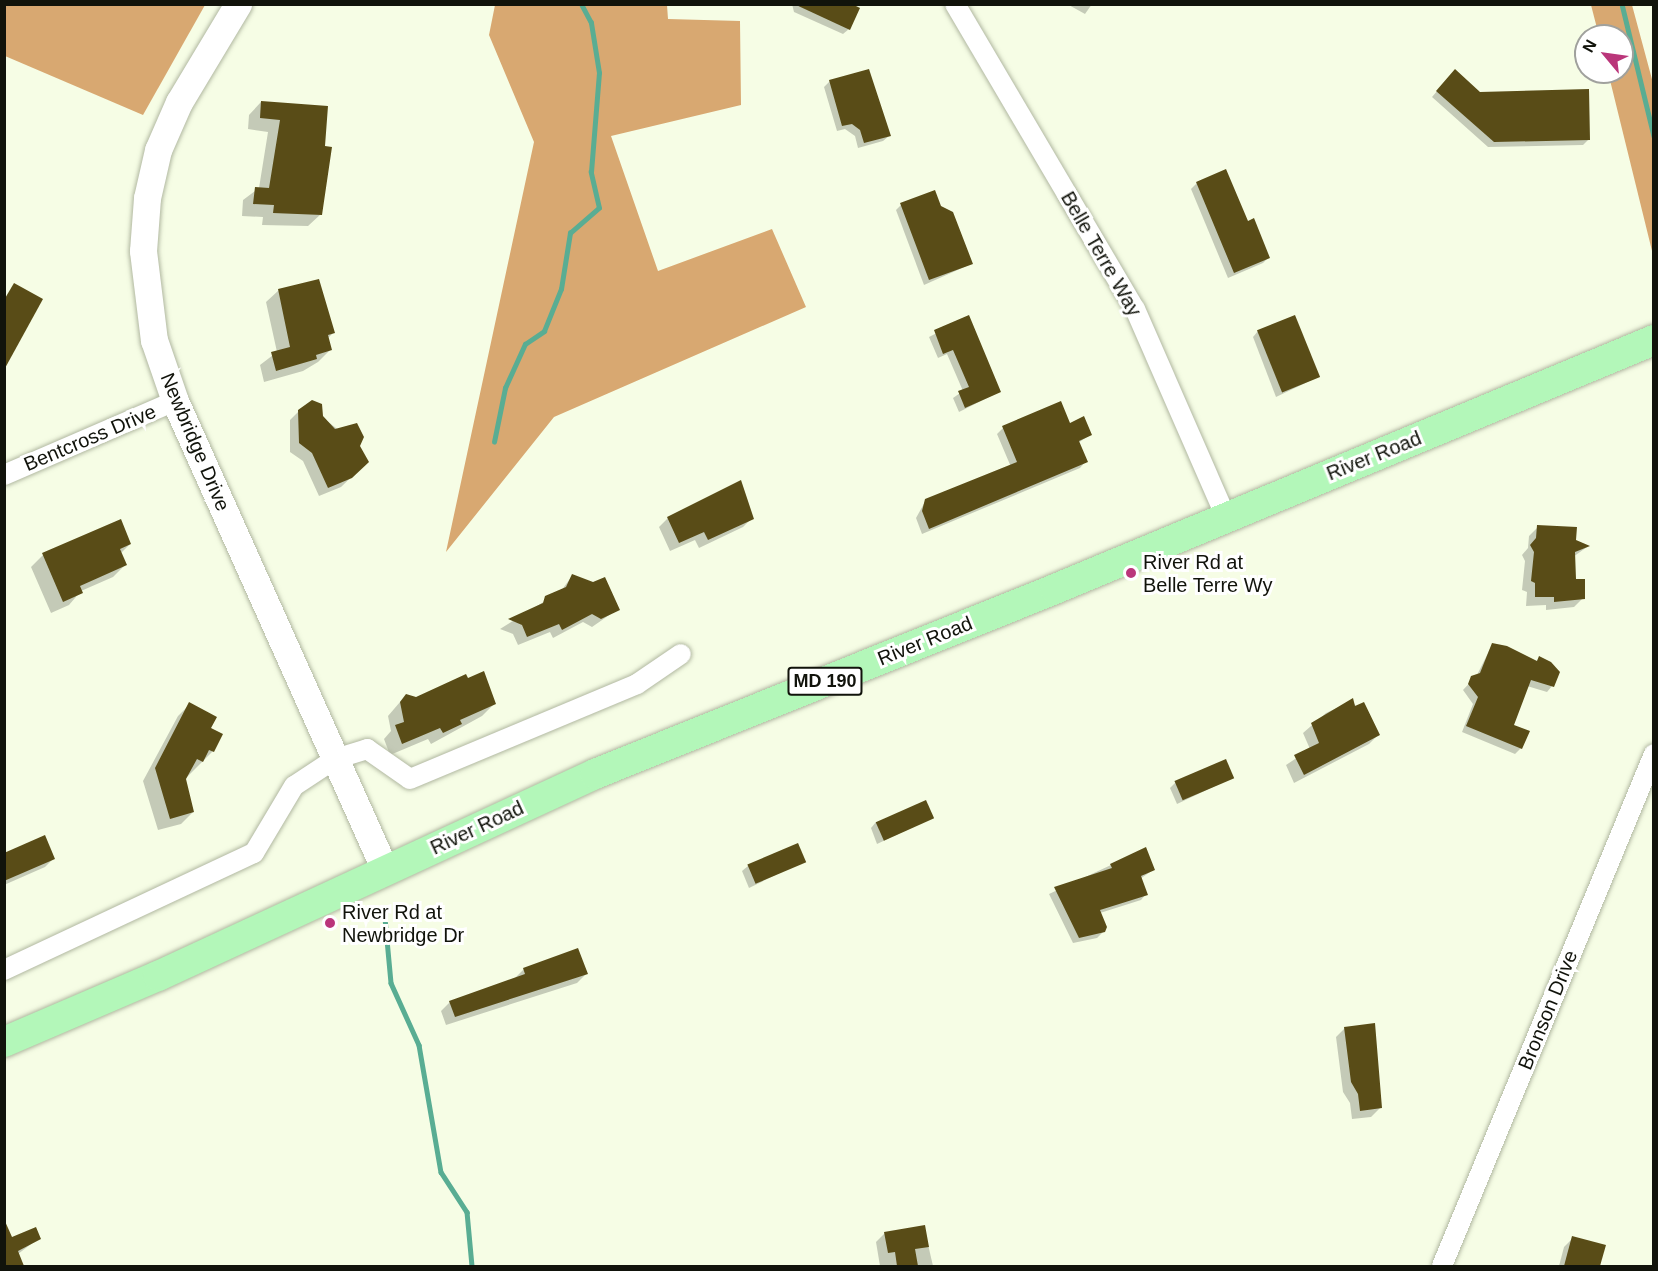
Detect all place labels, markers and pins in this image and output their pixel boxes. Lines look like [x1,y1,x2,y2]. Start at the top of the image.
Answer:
place label: River Rd at Belle Terre Wy [1143,550,1273,597]
marker: River Rd at Belle Terre Wy [1124,566,1138,580]
place label: River Rd at Newbridge Dr [342,900,464,947]
marker: River Rd at Newbridge Dr [323,916,337,930]

